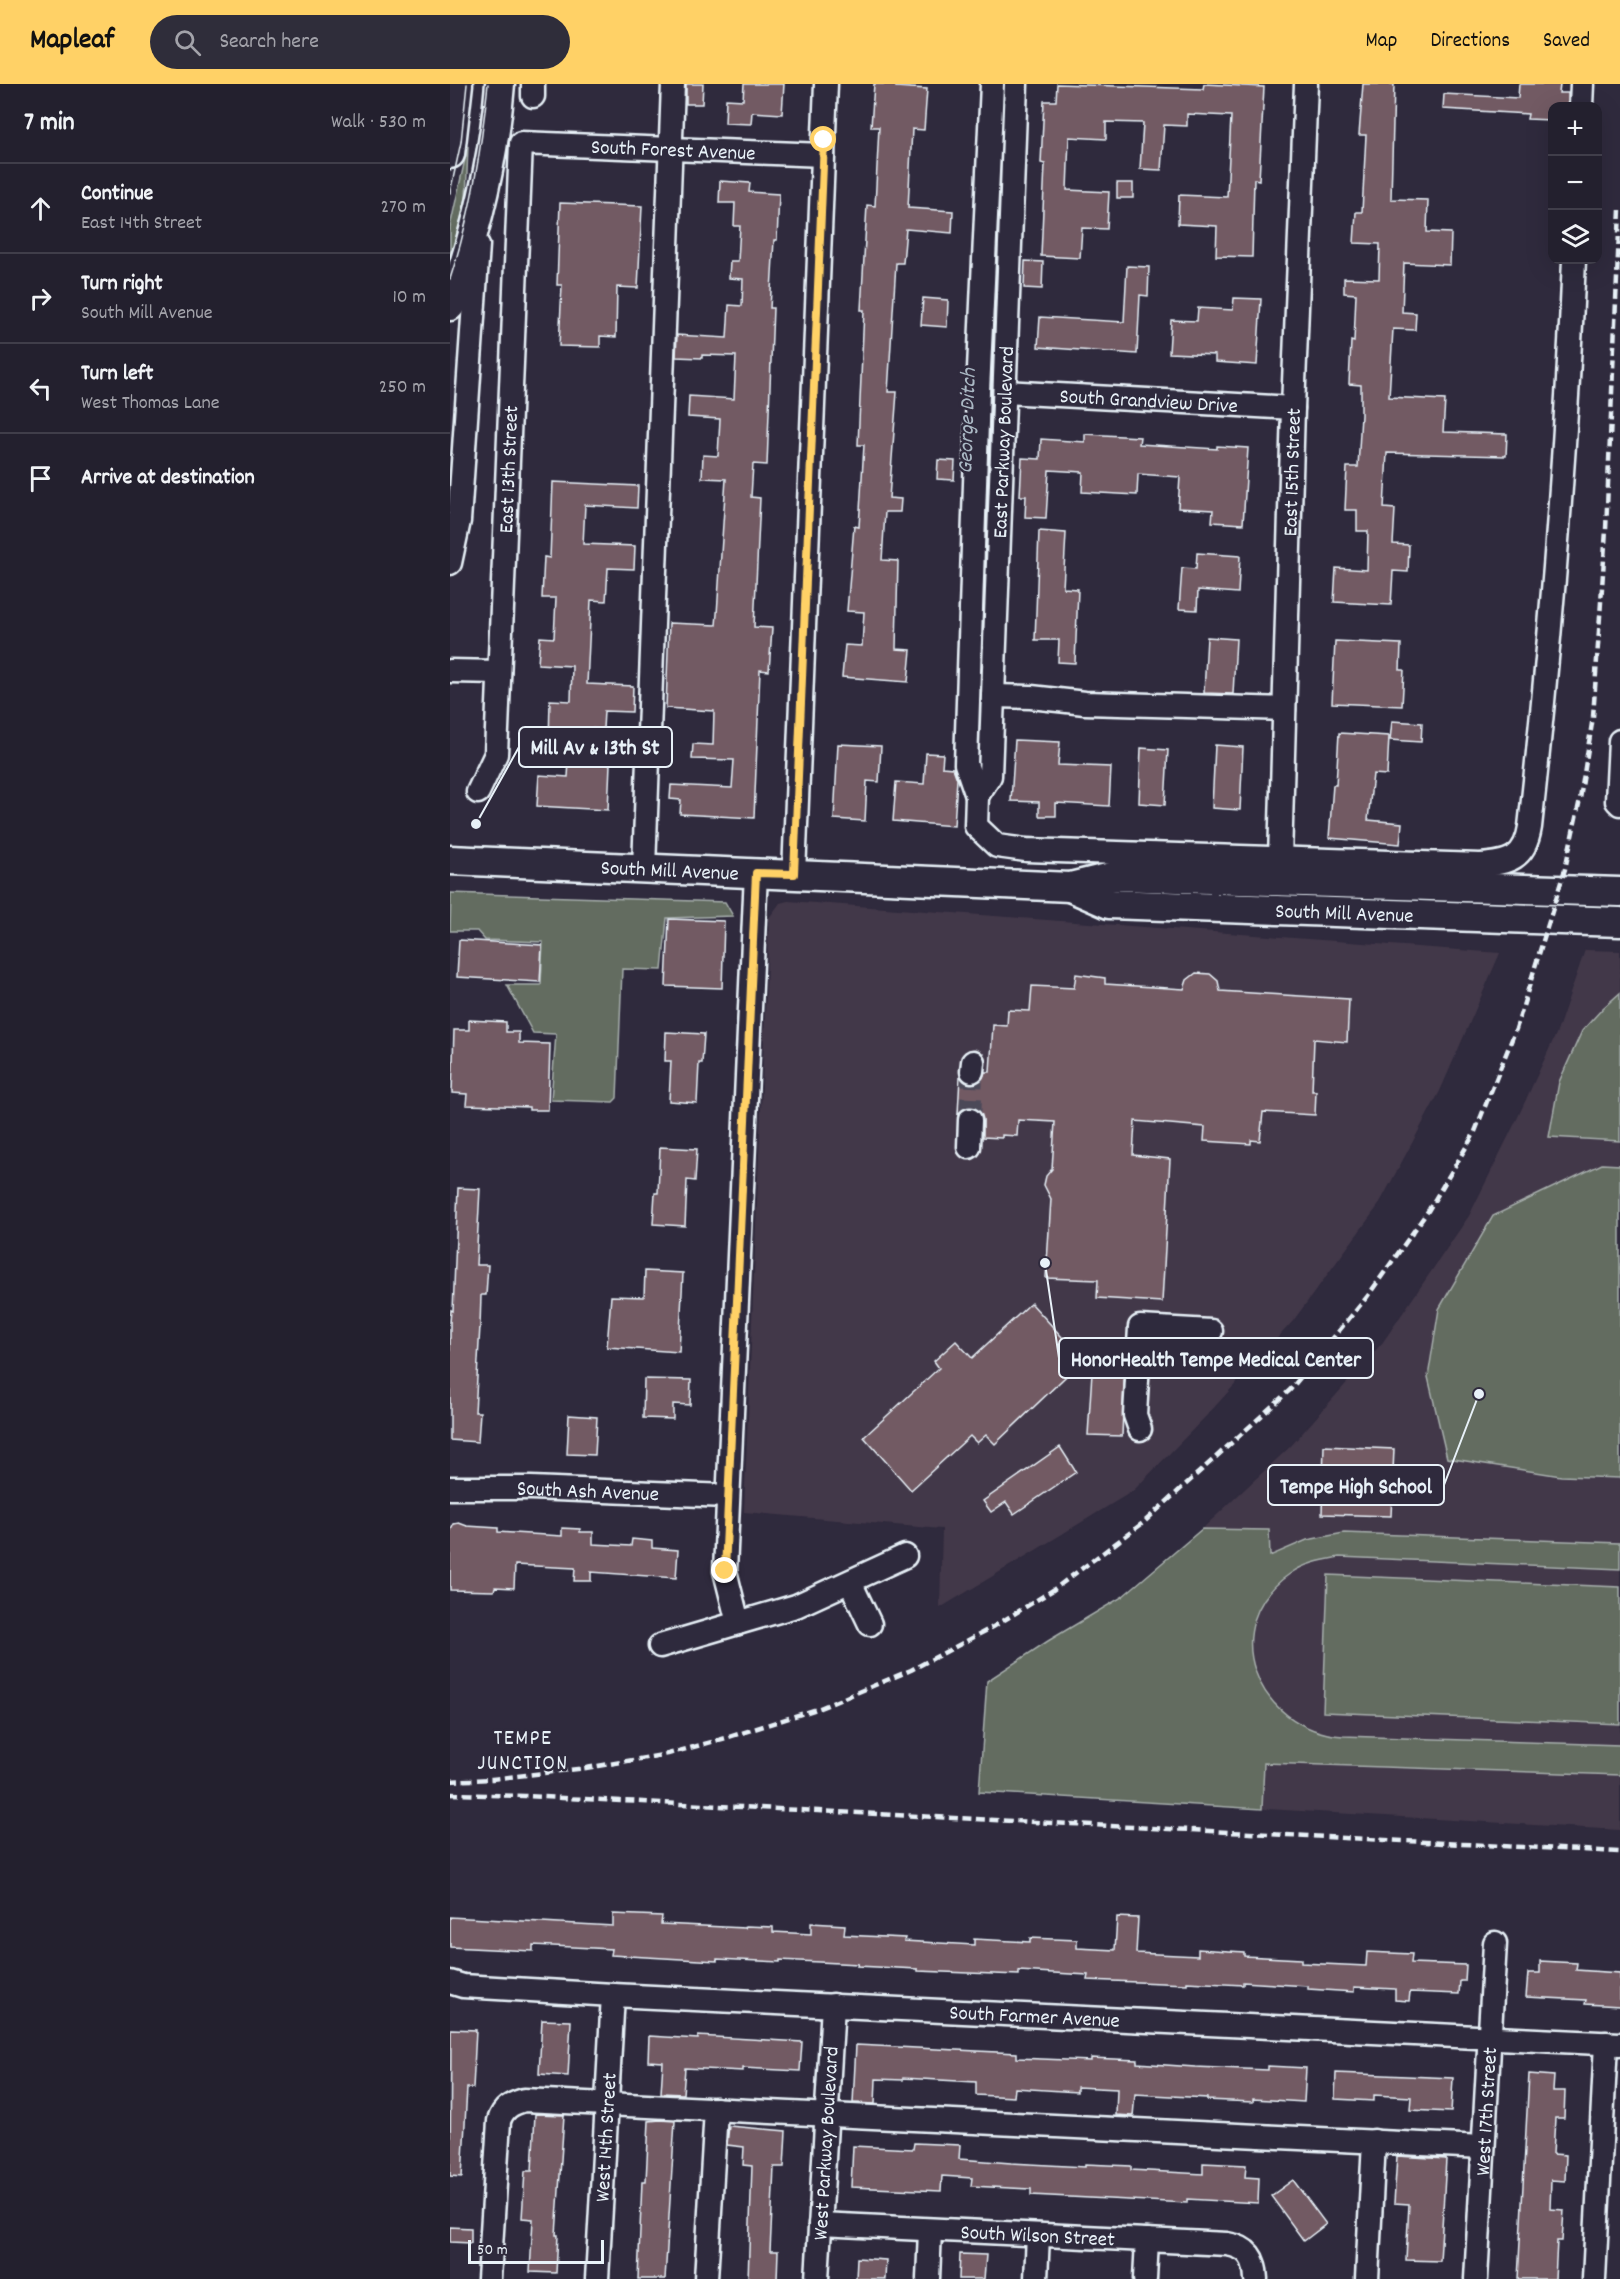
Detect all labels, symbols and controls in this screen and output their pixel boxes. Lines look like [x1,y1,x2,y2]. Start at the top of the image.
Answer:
search box [150,15,570,69]
text: Mapleaf [30,22,114,62]
icon: search [171,26,204,59]
text: Search here [219,27,319,58]
text: Map [1366,27,1397,57]
text: Directions [1430,27,1510,57]
text: Saved [1543,27,1590,57]
map controls [1548,102,1602,264]
button: + [1548,102,1602,156]
text: 7 min [24,105,75,142]
text: Walk · 530 m [331,109,426,137]
route start [810,126,836,152]
street label: South Forest Avenue [590,134,756,170]
button: − [1548,156,1602,210]
text: Continue [81,179,153,210]
icon: ahead [24,192,57,225]
text: 270 m [380,194,426,222]
text: East 14th Street [81,210,202,238]
button: layers [1548,210,1602,264]
text: Turn right [81,269,163,300]
icon: right [24,282,57,315]
text: 10 m [392,284,426,312]
text: South Mill Avenue [81,300,213,328]
street label: East Parkway Boulevard [987,346,1024,539]
text: Turn left [81,359,153,390]
water label: George Ditch [951,367,986,474]
icon: left [24,372,57,405]
text: 250 m [379,374,426,402]
street label: South Grandview Drive [1059,383,1239,423]
text: West Thomas Lane [81,390,219,418]
street label: East 13th Street [493,405,528,534]
street label: East 15th Street [1277,407,1311,537]
icon: arrive [24,462,57,495]
text: Arrive at destination [81,463,255,494]
callout: Mill Av & 13th St [519,727,672,767]
text: Mill Av & 13th St [530,734,660,765]
street label: South Mill Avenue [600,855,739,891]
street label: South Mill Avenue [1275,898,1414,933]
callout: HonorHealth Tempe Medical Center [1059,1338,1373,1378]
text: HonorHealth Tempe Medical Center [1071,1346,1362,1377]
callout: Tempe High School [1268,1465,1444,1505]
text: Tempe High School [1280,1473,1433,1504]
street label: South Ash Avenue [517,1476,659,1511]
route end [711,1557,737,1583]
district label: TEMPE JUNCTION [477,1724,569,1780]
street label: South Farmer Avenue [949,1999,1120,2038]
street label: West Parkway Boulevard [807,2046,849,2241]
street label: West 17th Street [1470,2046,1507,2176]
street label: West 14th Street [589,2072,627,2203]
street label: South Wilson Street [960,2219,1116,2256]
scale bar [468,2237,604,2264]
text: 50 m [477,2239,508,2262]

